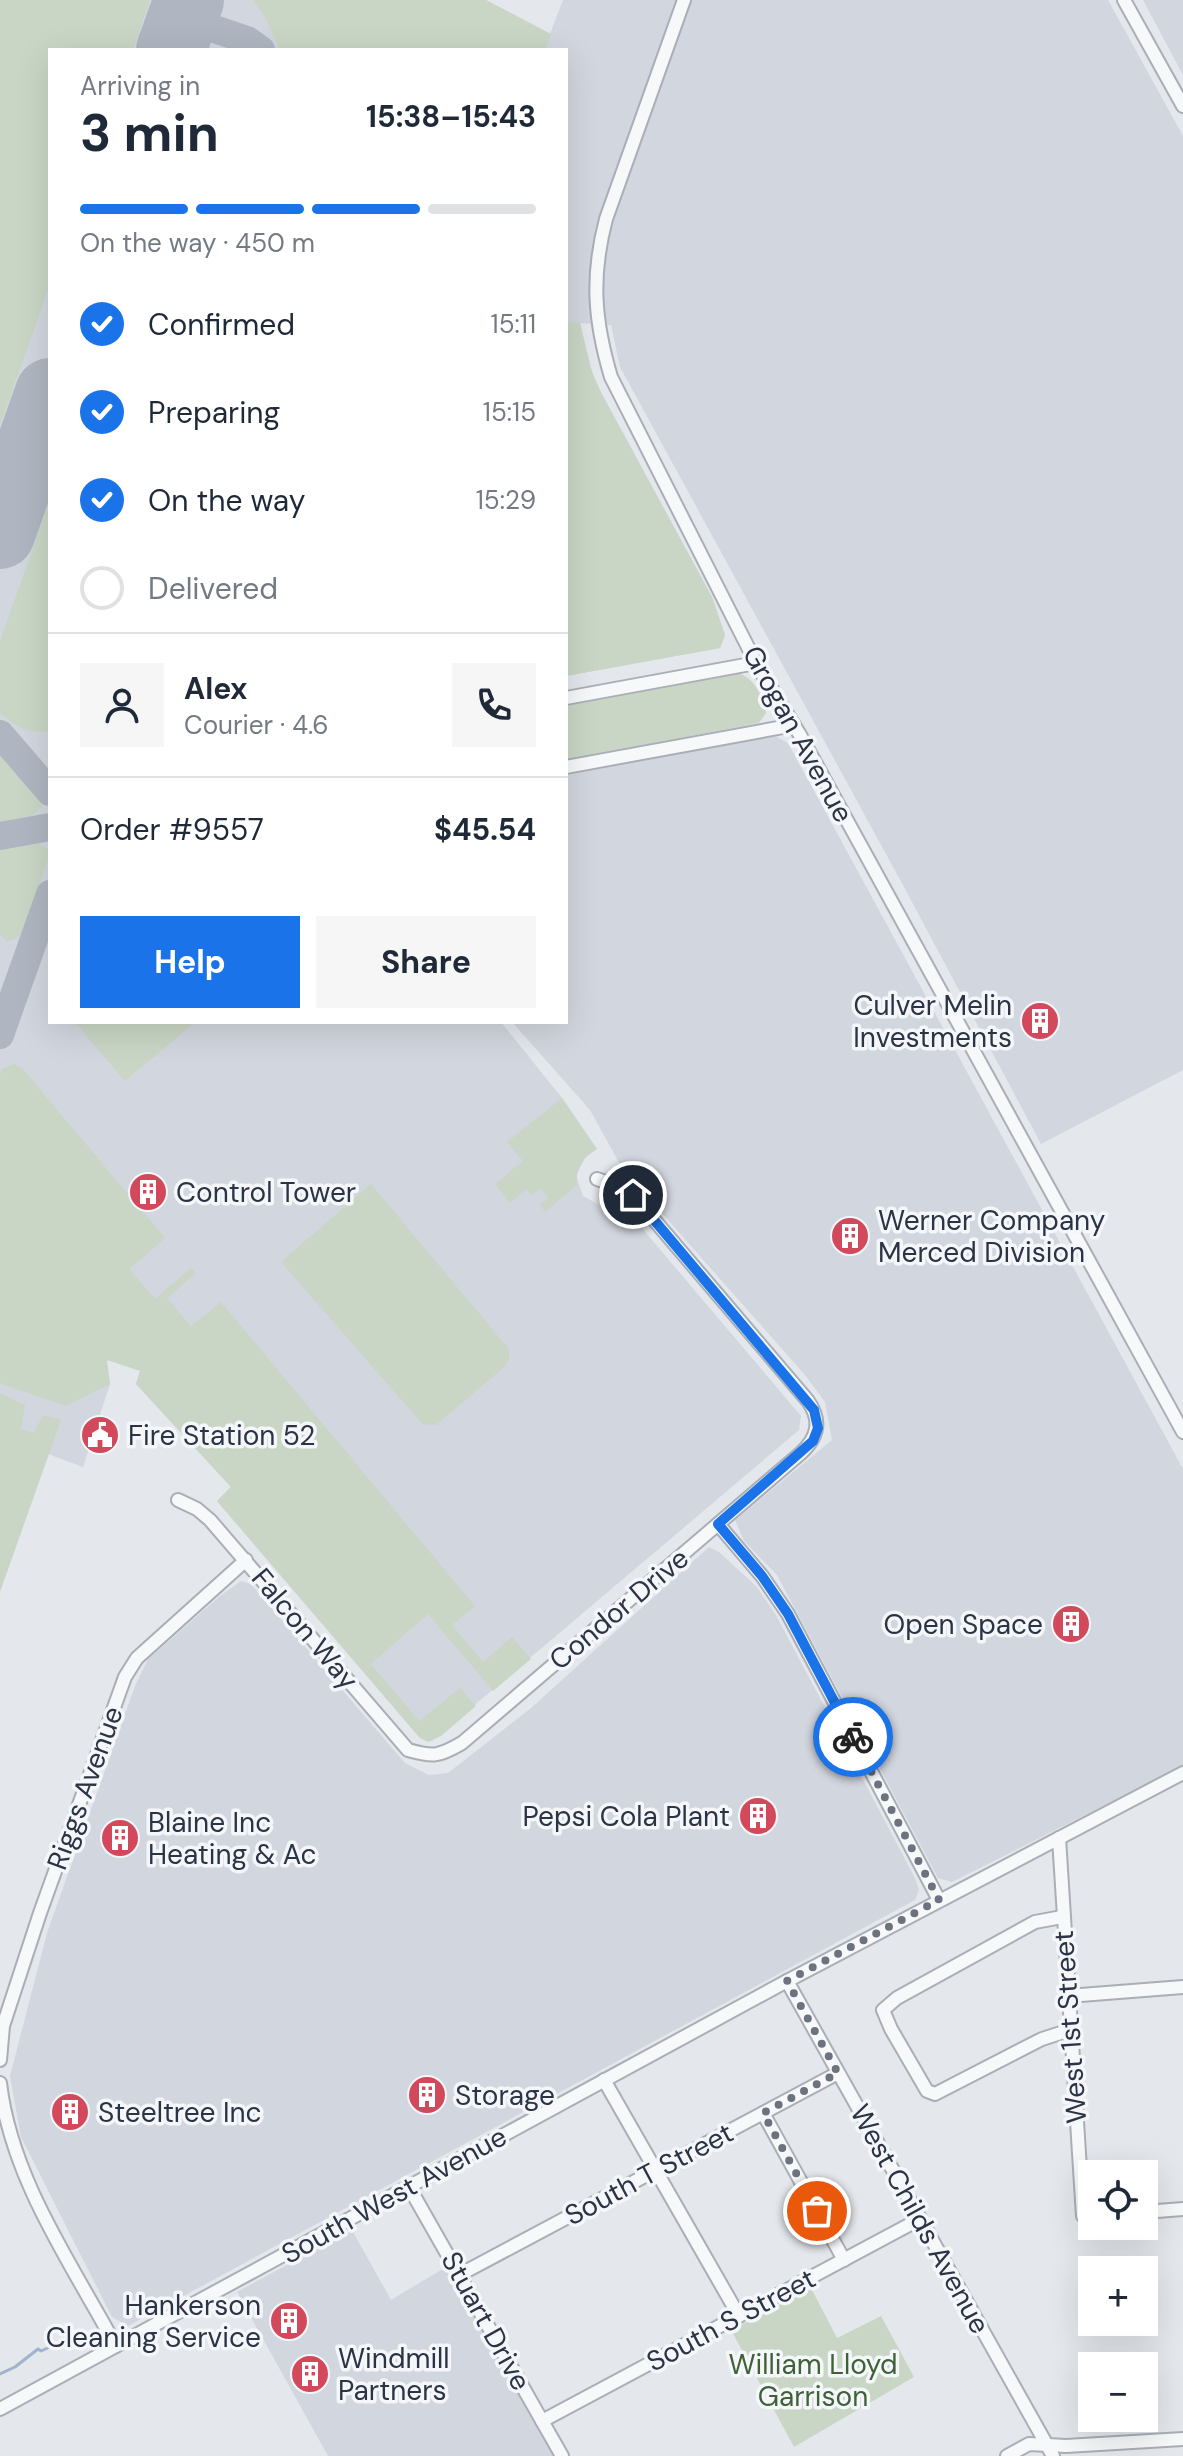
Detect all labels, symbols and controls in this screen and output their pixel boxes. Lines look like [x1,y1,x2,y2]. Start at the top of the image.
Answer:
text: Arriving in [80,69,200,103]
text: 15:38–15:43 [366,97,536,136]
text: 3 min [80,99,219,167]
text: On the way · 450 m [80,226,315,260]
icon: check [80,302,124,346]
text: Confirmed [148,305,295,344]
text: 15:11 [491,307,536,341]
icon: check [80,390,124,434]
text: Preparing [148,393,280,432]
text: 15:15 [483,395,536,429]
icon: check [80,478,124,522]
text: On the way [148,481,305,520]
text: 15:29 [476,483,536,517]
text: Delivered [148,569,278,608]
street label: Grogan Avenue [734,639,862,829]
button: person [80,663,164,747]
button: phone [452,663,536,747]
text: Alex [184,669,247,708]
text: Courier · 4.6 [184,708,329,742]
text: Order #9557 [80,810,264,849]
text: $45.54 [434,810,536,849]
button: Help [80,916,300,1008]
button: Share [316,916,536,1008]
place label: Culver Melin Investments [853,987,1012,1056]
building icon: Culver Melin Investments [1019,1000,1061,1042]
pin [599,1161,667,1229]
building icon: Control Tower [127,1171,169,1213]
icon: home [611,1173,655,1217]
place label: Control Tower [176,1174,356,1211]
place label: Werner Company Merced Division [878,1202,1105,1271]
building icon: Werner Company Merced Division [829,1215,871,1257]
public building icon: Fire Station 52 [79,1414,121,1456]
place label: Fire Station 52 [128,1417,316,1454]
street label: Condor Drive [542,1540,696,1678]
street label: Falcon Way [243,1561,367,1697]
building icon: Open Space [1050,1603,1092,1645]
place label: Open Space [883,1606,1043,1643]
courier [813,1697,893,1777]
street label: Riggs Avenue [38,1701,132,1875]
icon: bike [831,1715,875,1759]
building icon: Pepsi Cola Plant [737,1795,779,1837]
place label: Pepsi Cola Plant [523,1798,730,1835]
place label: Blaine Inc Heating & Ac [148,1804,317,1873]
building icon: Blaine Inc Heating & Ac [99,1817,141,1859]
street label: West 1st Street [1045,1929,1095,2125]
building icon: Storage [406,2074,448,2116]
place label: Storage [455,2077,555,2114]
building icon: Steeltree Inc [49,2091,91,2133]
place label: Steeltree Inc [98,2094,262,2131]
street label: West Childs Avenue [842,2098,998,2340]
street label: South T Street [558,2114,740,2234]
street label: South West Avenue [275,2118,513,2272]
map controls [1078,2160,1158,2432]
button: locate [1078,2160,1158,2240]
pin [783,2177,851,2245]
icon: bag [795,2189,839,2233]
street label: Stuart Drive [433,2245,539,2397]
button: + [1078,2256,1158,2336]
street label: South S Street [640,2260,822,2380]
place label: Hankerson Cleaning Service [46,2287,261,2356]
building icon: Hankerson Cleaning Service [268,2300,310,2342]
place label: Windmill Partners [338,2340,450,2409]
park label: William Lloyd Garrison [729,2346,897,2415]
button: − [1078,2352,1158,2432]
building icon: Windmill Partners [289,2353,331,2395]

